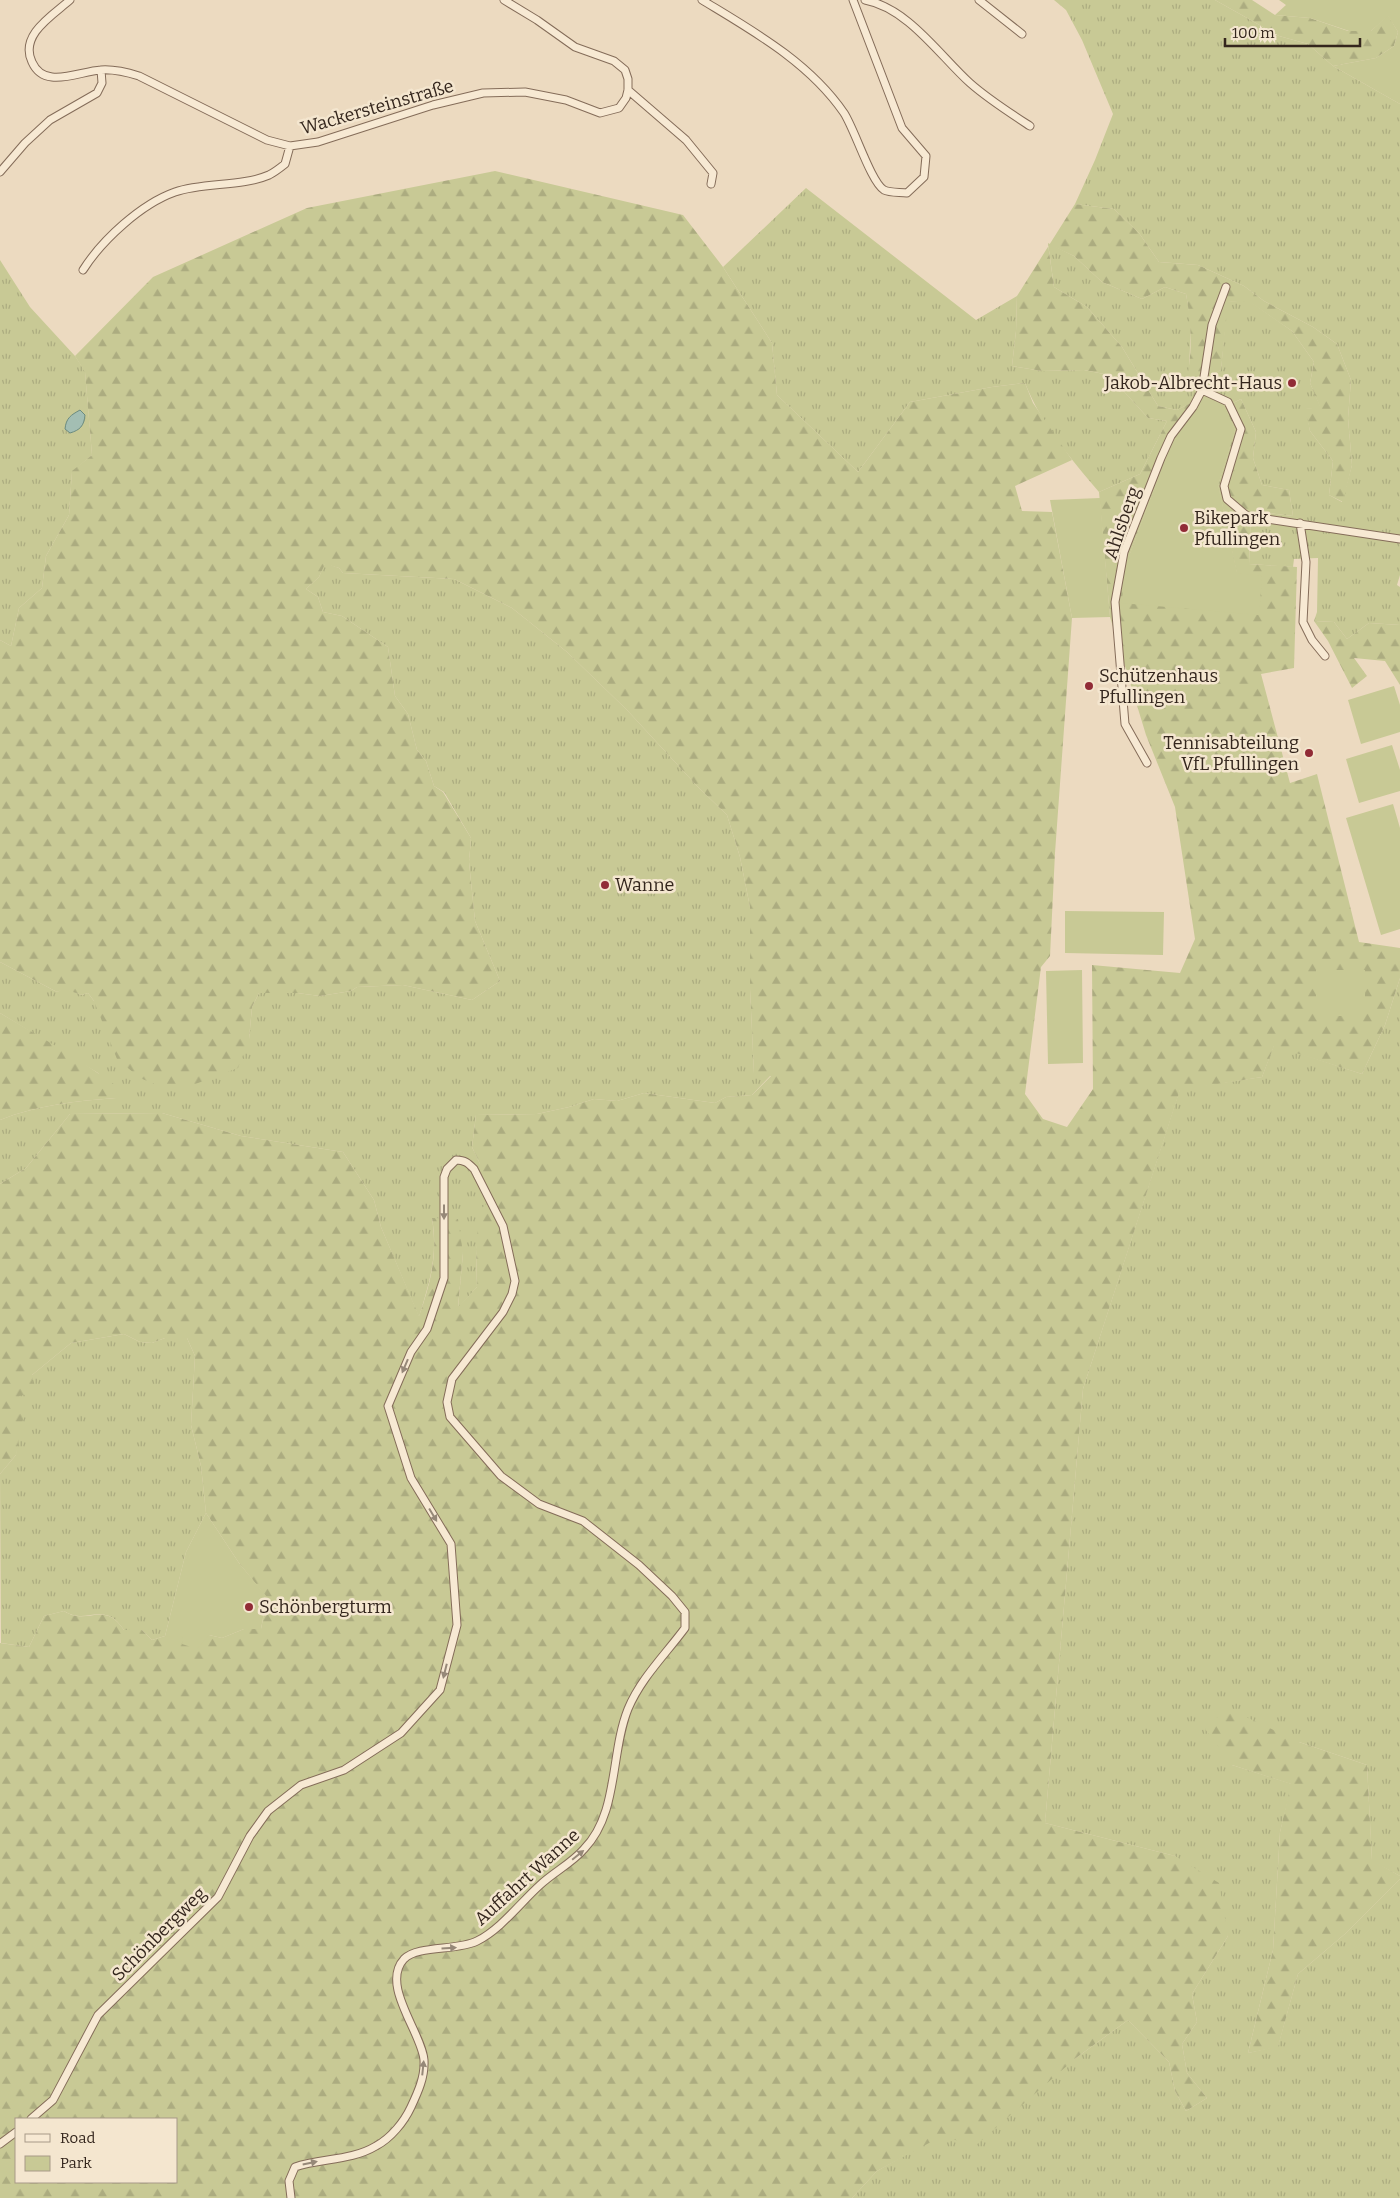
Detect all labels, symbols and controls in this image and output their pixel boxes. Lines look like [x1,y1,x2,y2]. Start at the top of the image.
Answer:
scale bar [1225,15,1360,47]
text: 100 m [1232,24,1275,42]
street label: Wackersteinstraße [298,75,456,139]
place label: Jakob-Albrecht-Haus [1103,372,1282,394]
marker: Jakob-Albrecht-Haus [1286,377,1298,389]
street label: Ahlsberg [1099,484,1145,562]
place label: Bikepark Pfullingen [1194,507,1281,550]
marker: Bikepark Pfullingen [1178,522,1190,534]
place label: Schützenhaus Pfullingen [1099,665,1218,708]
marker: Schützenhaus Pfullingen [1083,680,1095,692]
place label: Tennisabteilung VfL Pfullingen [1163,732,1300,775]
marker: Tennisabteilung VfL Pfullingen [1303,747,1315,759]
place label: Wanne [615,874,674,896]
marker: Wanne [599,879,611,891]
one-way arrow [440,1205,448,1221]
one-way arrow [400,1359,408,1373]
one-way arrow [429,1508,438,1521]
place label: Schönbergturm [259,1596,392,1618]
marker: Schönbergturm [243,1601,255,1613]
one-way arrow [441,1663,449,1678]
street label: Auffahrt Wanne [470,1824,584,1930]
one-way arrow [571,1849,584,1860]
street label: Schönbergweg [107,1882,211,1986]
one-way arrow [441,1944,457,1952]
one-way arrow [419,2060,427,2076]
legend [15,2118,178,2183]
text: Road [60,2129,95,2147]
text: Park [60,2154,92,2172]
one-way arrow [303,2158,319,2166]

